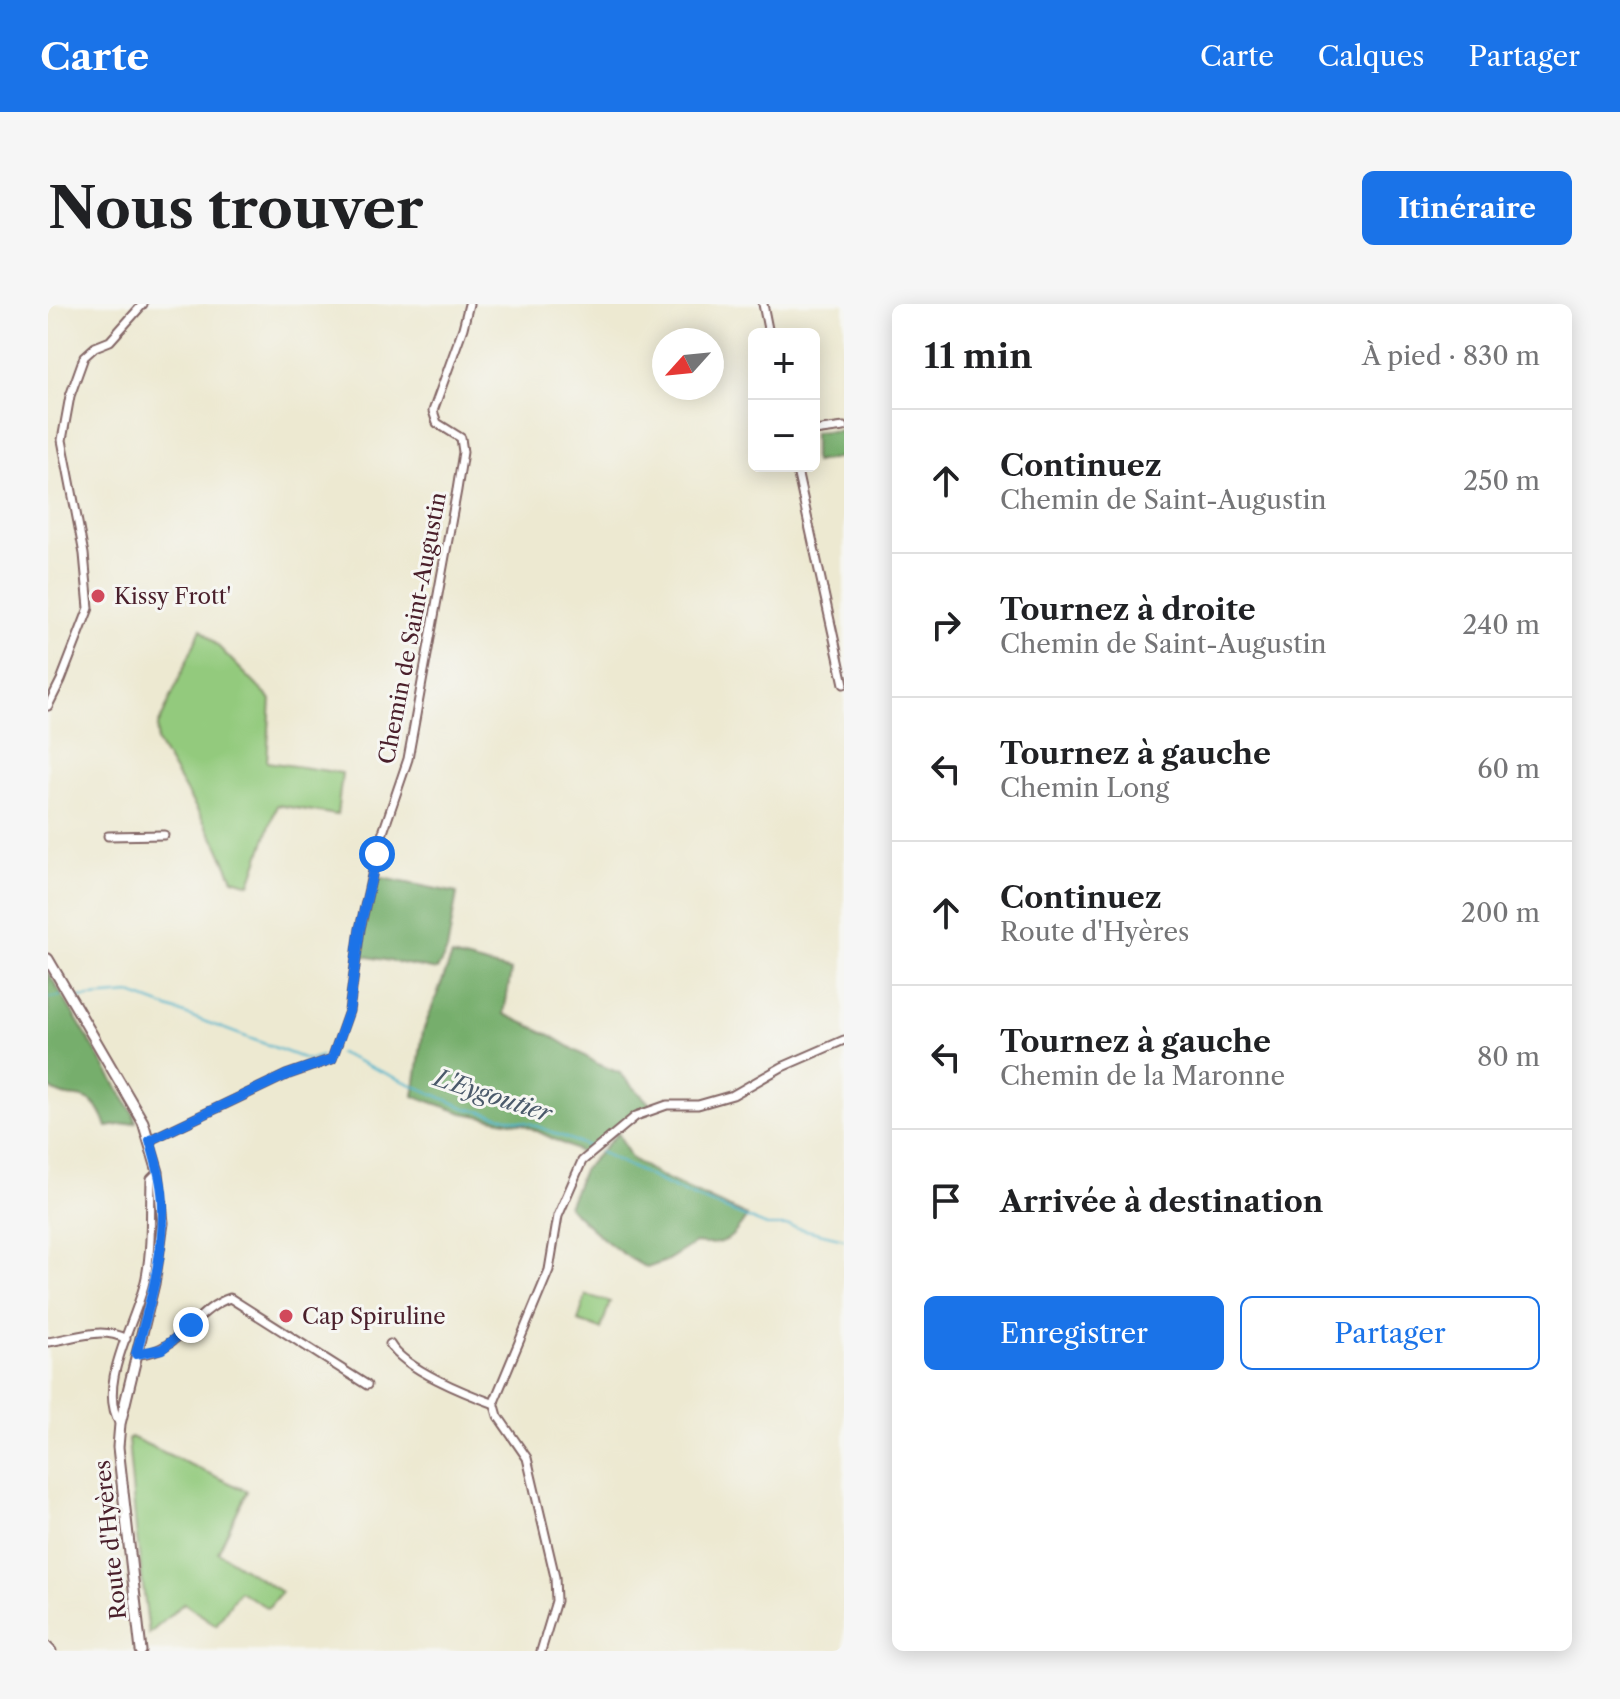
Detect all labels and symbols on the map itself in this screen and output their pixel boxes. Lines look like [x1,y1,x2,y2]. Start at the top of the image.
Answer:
north arrow [652,328,724,400]
street label: Chemin de Saint-Augustin [373,490,452,766]
place label: Kissy Frott' [114,583,231,610]
marker: Kissy Frott' [89,587,107,605]
route start [359,836,395,872]
water label: L'Eygoutier [429,1062,557,1129]
place label: Cap Spiruline [302,1303,445,1330]
route end [173,1307,209,1343]
marker: Cap Spiruline [277,1307,295,1325]
street label: Route d'Hyères [89,1459,132,1621]

